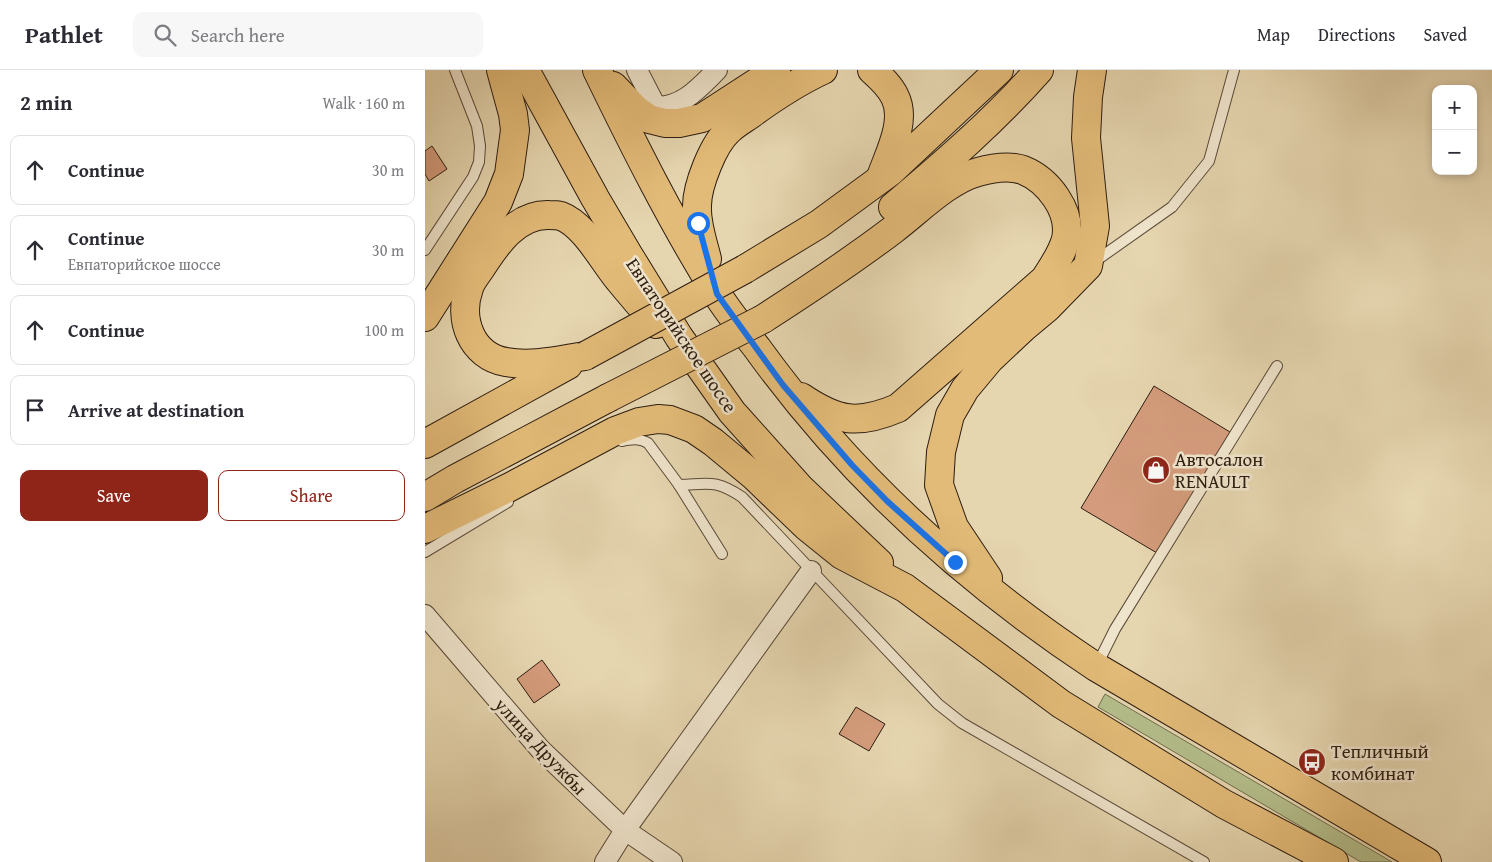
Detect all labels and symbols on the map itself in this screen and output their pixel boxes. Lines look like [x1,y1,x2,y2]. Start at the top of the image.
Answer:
route start [687,212,710,235]
street label: Евпаторийское шоссе [620,252,744,418]
place label: Aвтосалон RENAULT [1175,445,1263,495]
shop icon: Aвтосалон RENAULT [1141,455,1171,485]
route end [944,551,967,574]
street label: улица Дружбы [488,690,594,801]
place label: Тепличный комбинат [1331,737,1429,787]
bus stop icon: Тепличный комбинат [1297,747,1327,777]

